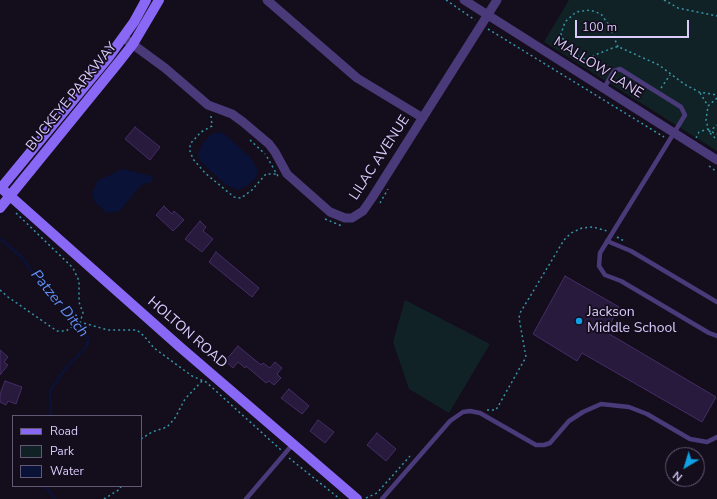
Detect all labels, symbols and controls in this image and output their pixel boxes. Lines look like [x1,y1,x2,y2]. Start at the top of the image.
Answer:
scale bar [577,12,691,38]
text: 100 m [582,19,617,35]
street label: MALLOW LANE [550,34,646,102]
street label: BUCKEYE PARKWAY [23,39,121,155]
street label: LILAC AVENUE [346,113,414,203]
water label: Patzer Ditch [26,267,92,341]
street label: HOLTON ROAD [144,294,230,372]
place label: Jackson Middle School [587,305,676,338]
marker: Jackson Middle School [574,316,584,326]
legend [12,415,142,487]
text: Road [50,423,78,439]
text: Park [50,443,74,459]
north arrow [665,447,705,487]
text: Water [50,463,84,479]
text: N [670,468,686,485]

